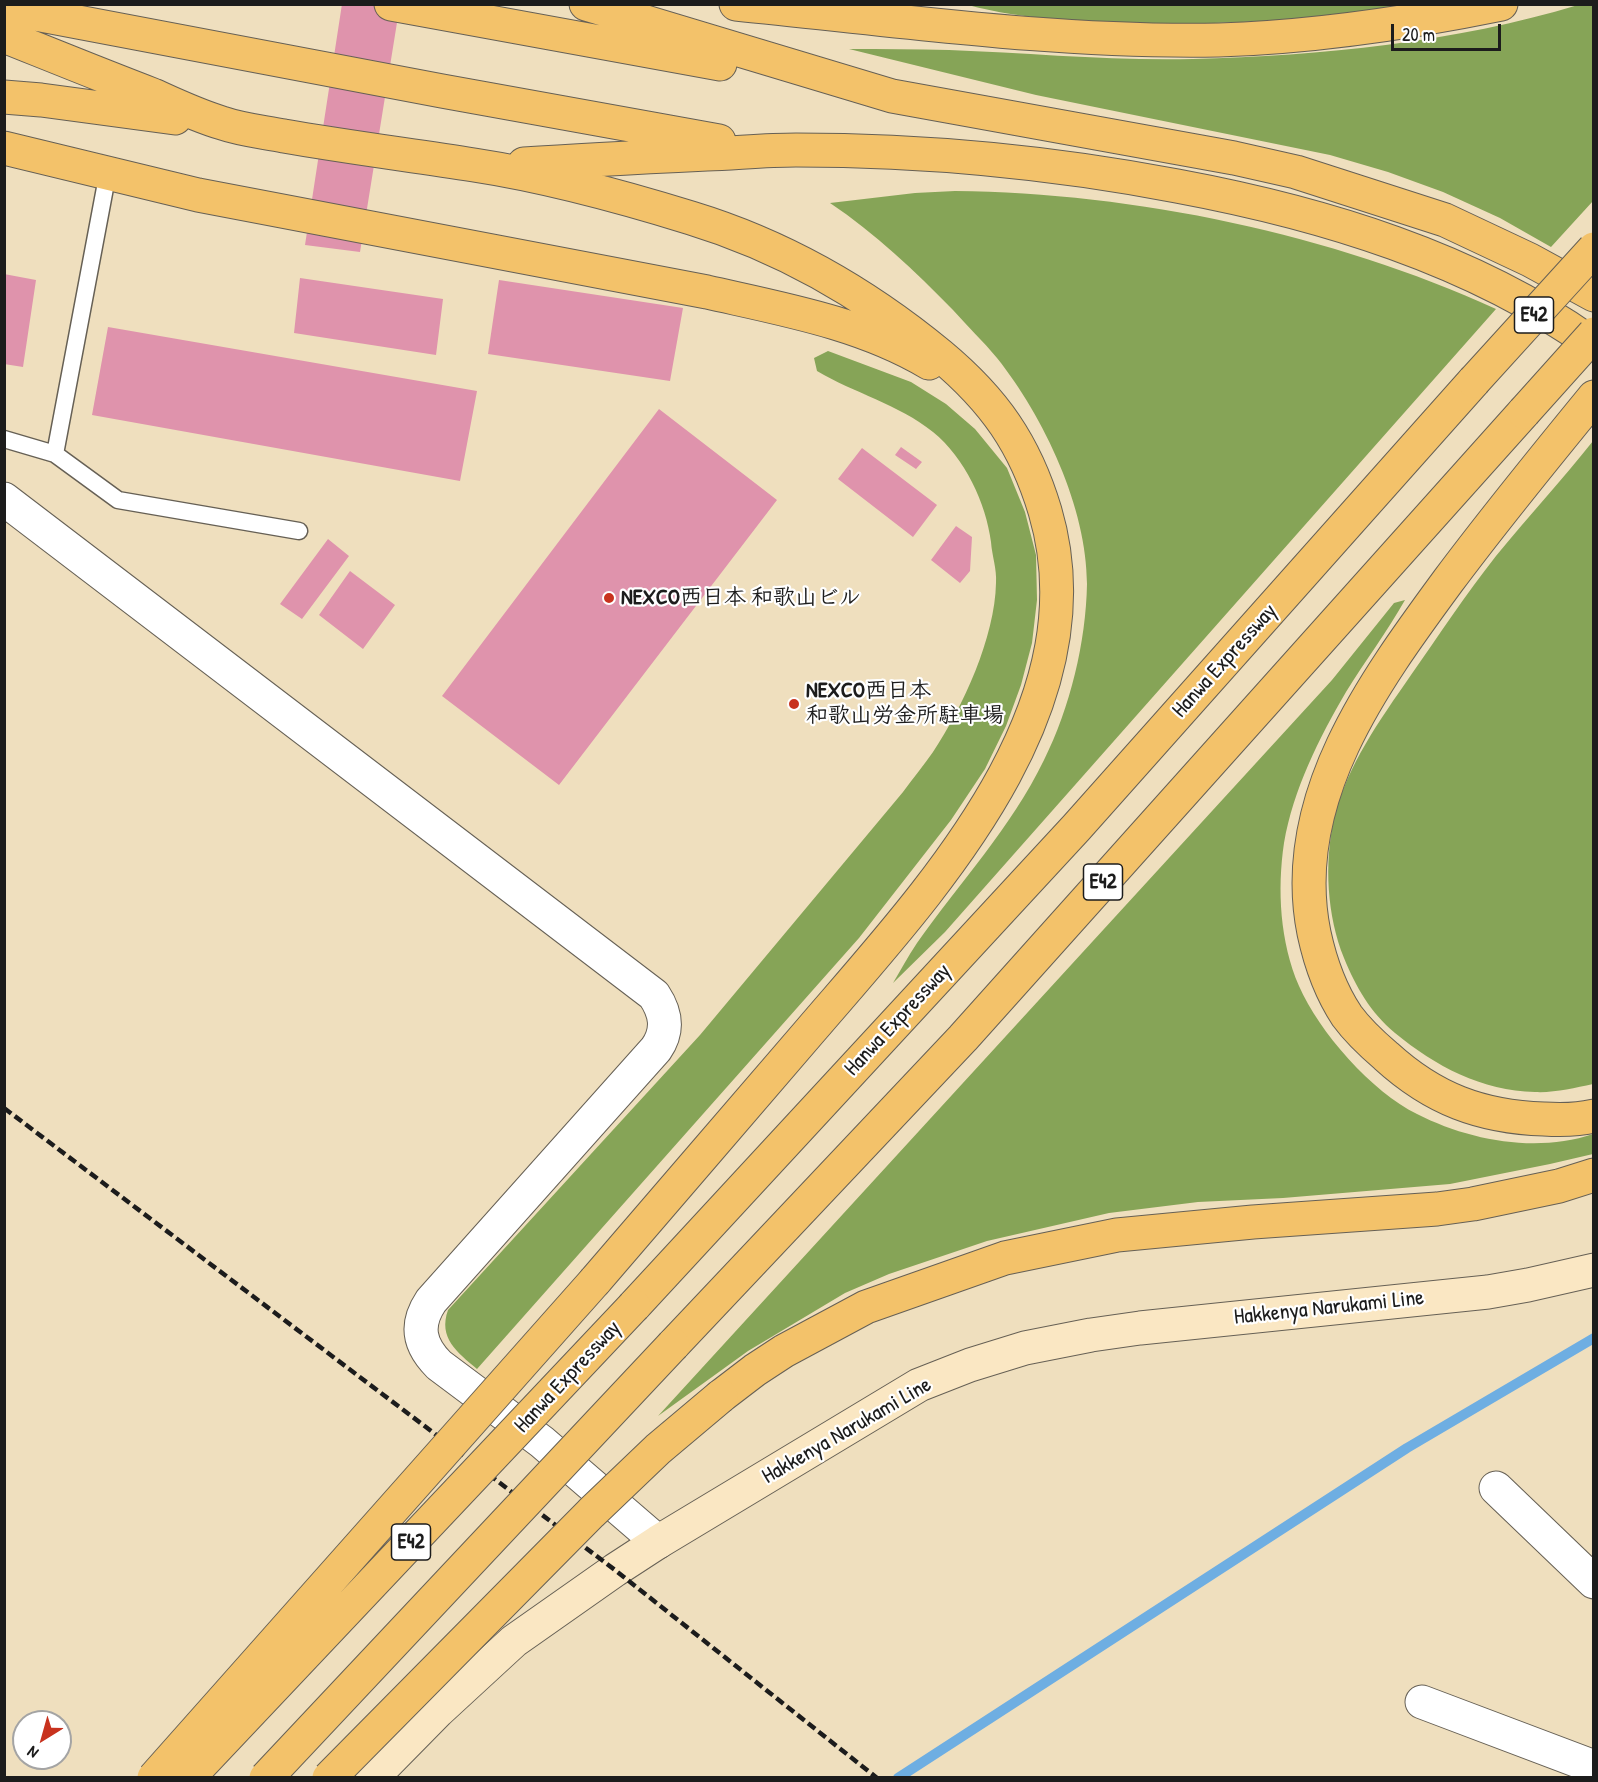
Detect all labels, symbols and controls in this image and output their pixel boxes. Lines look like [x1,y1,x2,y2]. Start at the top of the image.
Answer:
scale bar [1394,12,1504,50]
text: 20 m [1402,22,1435,47]
road number: E42 [1514,297,1553,333]
place label: NEXCO西日本 和歌山ビル [621,585,861,611]
marker: NEXCO西日本 和歌山ビル [602,591,616,605]
street label: Hanwa Expressway [1167,599,1283,723]
place label: NEXCO西日本 和歌山労金所駐車場 [806,678,1004,730]
marker: NEXCO西日本 和歌山労金所駐車場 [787,697,801,711]
road number: E42 [1084,864,1122,900]
street label: Hanwa Expressway [839,958,957,1082]
street label: Hakkenya Narukami Line [1233,1285,1425,1331]
street label: Hanwa Expressway [509,1315,627,1439]
street label: Hakkenya Narukami Line [758,1372,936,1490]
road number: E42 [392,1524,430,1560]
north arrow [12,1710,72,1770]
text: N [22,1741,42,1764]

